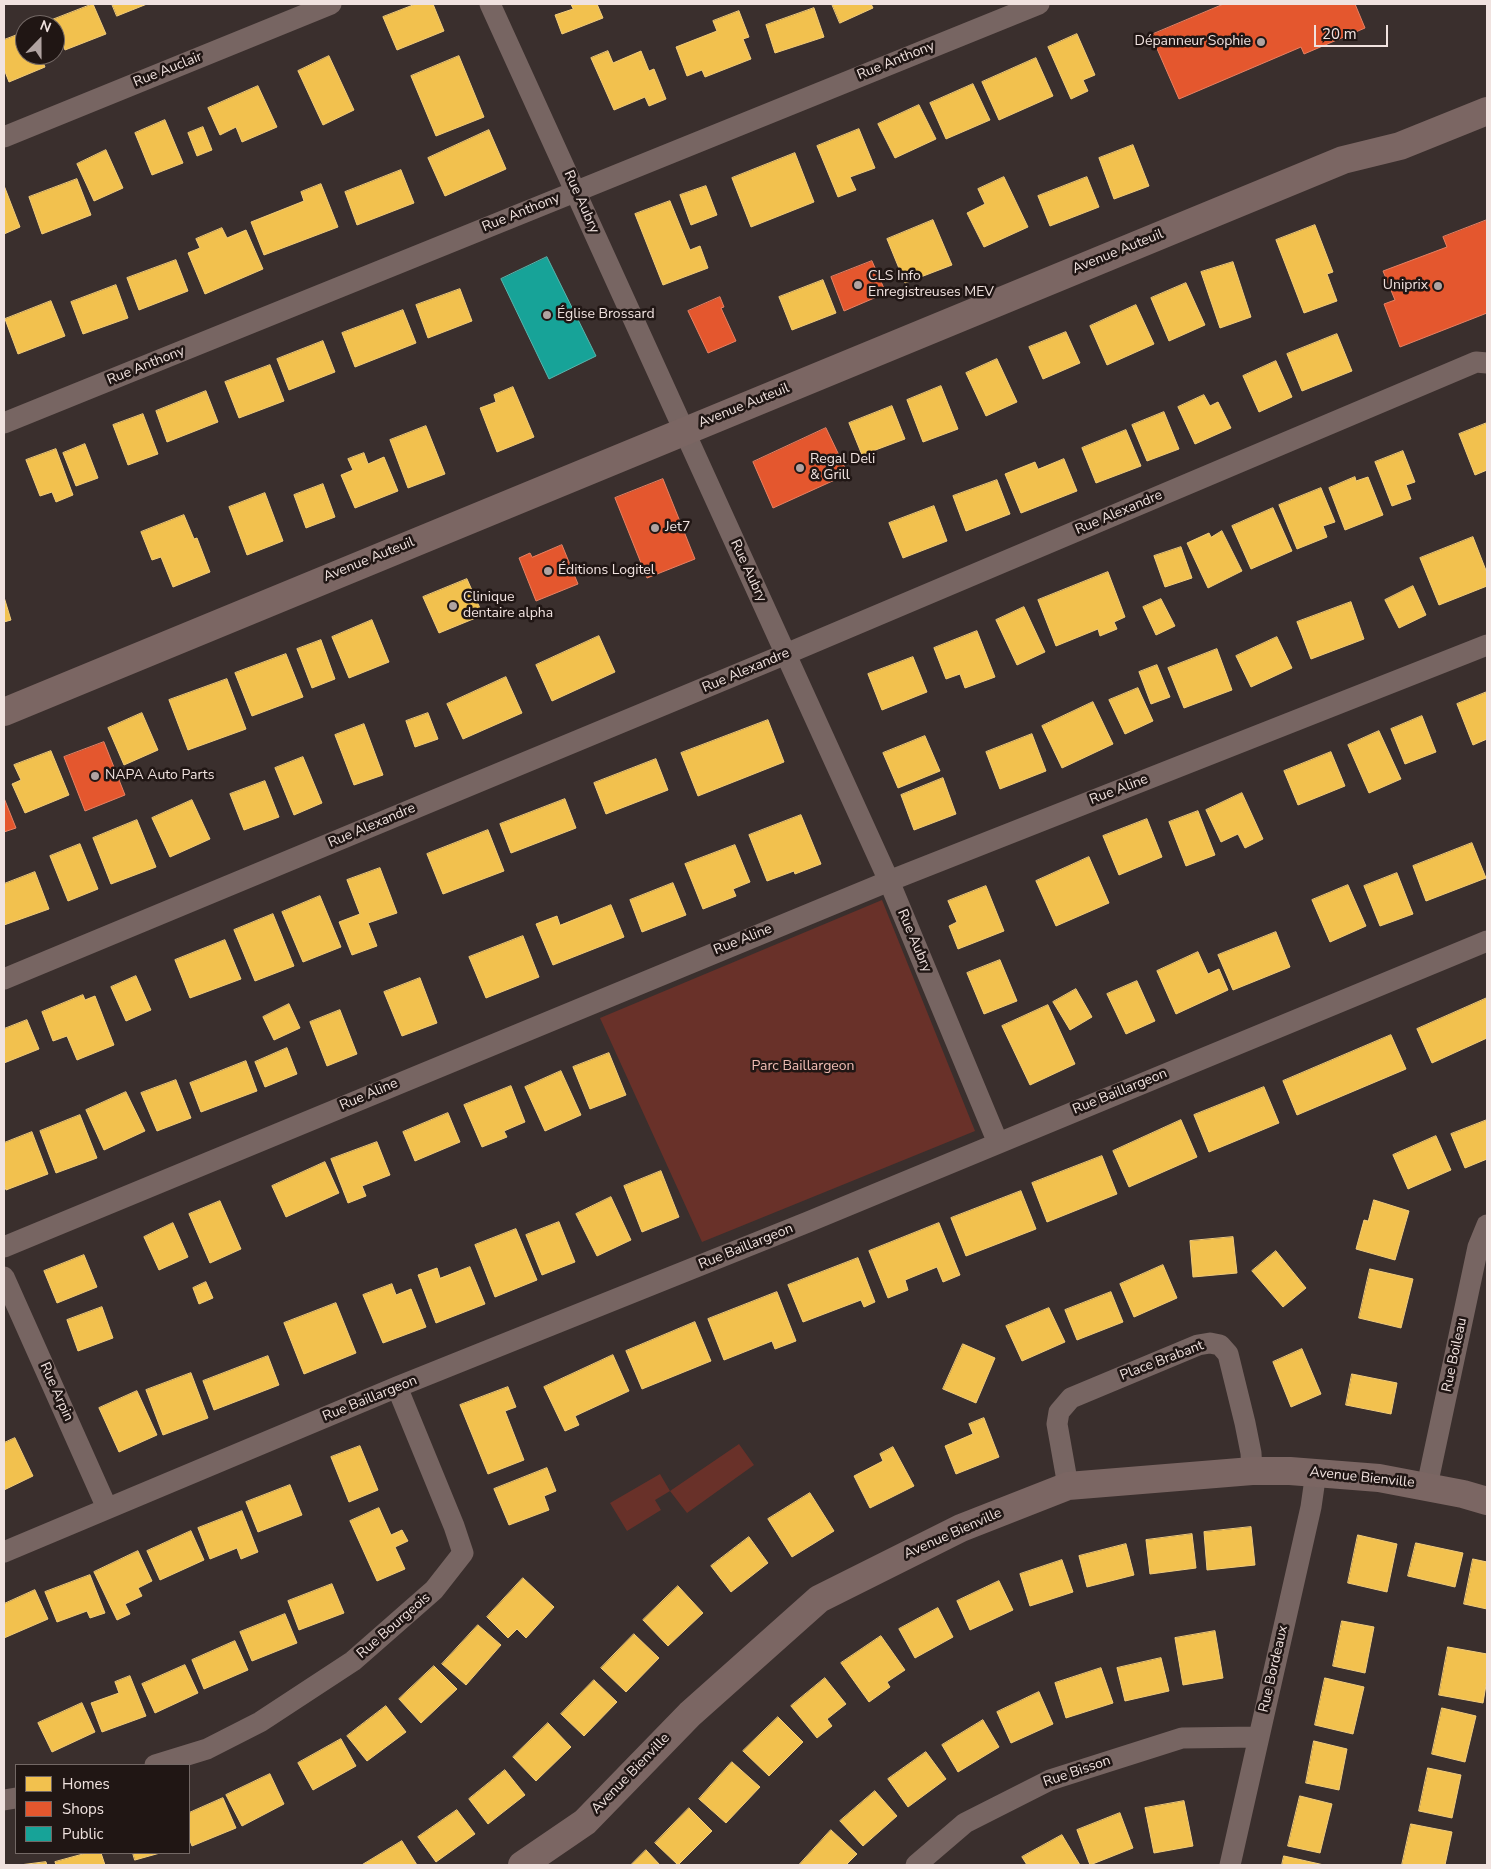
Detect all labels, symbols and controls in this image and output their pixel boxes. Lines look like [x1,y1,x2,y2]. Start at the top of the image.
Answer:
north arrow [15,15,65,65]
scale bar [1316,15,1390,47]
text: N [37,16,54,37]
text: 20 m [1322,24,1357,44]
place label: Dépanneur Sophie [1135,34,1251,50]
marker: Dépanneur Sophie [1255,36,1267,48]
street label: Rue Anthony [855,38,937,84]
street label: Rue Auclair [131,49,205,91]
street label: Rue Aubry [560,168,602,236]
street label: Rue Anthony [480,190,562,236]
street label: Avenue Auteuil [1070,226,1166,278]
place label: CLS Info Enregistreuses MEV [868,269,994,302]
place label: Uniprix [1383,278,1428,294]
marker: CLS Info Enregistreuses MEV [852,279,864,291]
marker: Uniprix [1432,280,1444,292]
place label: Église Brossard [557,307,655,323]
marker: Église Brossard [541,309,553,321]
street label: Rue Anthony [105,343,187,389]
street label: Avenue Auteuil [696,380,792,432]
place label: Regal Deli & Grill [810,452,875,484]
marker: Regal Deli & Grill [794,462,806,474]
street label: Rue Alexandre [1073,487,1165,539]
place label: Jet7 [665,520,690,536]
marker: Jet7 [649,522,661,534]
street label: Avenue Auteuil [321,534,417,586]
street label: Rue Aubry [726,537,770,605]
place label: Éditions Logitel [558,563,655,579]
marker: Éditions Logitel [542,565,554,577]
place label: Clinique dentaire alpha [463,590,553,622]
marker: Clinique dentaire alpha [447,600,459,612]
street label: Rue Alexandre [700,645,792,697]
place label: NAPA Auto Parts [105,768,214,784]
marker: NAPA Auto Parts [89,770,101,782]
street label: Rue Aline [1087,771,1151,809]
street label: Rue Alexandre [326,800,418,852]
street label: Rue Aubry [893,907,935,975]
street label: Rue Aline [711,921,775,959]
park label: Parc Baillargeon [751,1059,855,1075]
street label: Rue Baillargeon [1070,1065,1170,1119]
street label: Rue Aline [338,1075,400,1115]
street label: Rue Baillargeon [696,1220,796,1274]
street label: Rue Boileau [1439,1316,1471,1394]
street label: Place Brabant [1118,1337,1206,1385]
street label: Rue Arpin [36,1360,76,1424]
street label: Rue Baillargeon [320,1372,420,1426]
street label: Avenue Bienville [1309,1464,1415,1492]
street label: Avenue Bienville [901,1505,1005,1563]
street label: Rue Bourgeois [354,1590,434,1662]
street label: Rue Bordeaux [1256,1624,1292,1714]
street label: Avenue Bienville [588,1730,674,1818]
street label: Rue Bisson [1041,1753,1113,1791]
legend [15,1764,190,1854]
text: Homes [62,1774,110,1794]
text: Shops [62,1799,104,1819]
text: Public [62,1824,103,1844]

